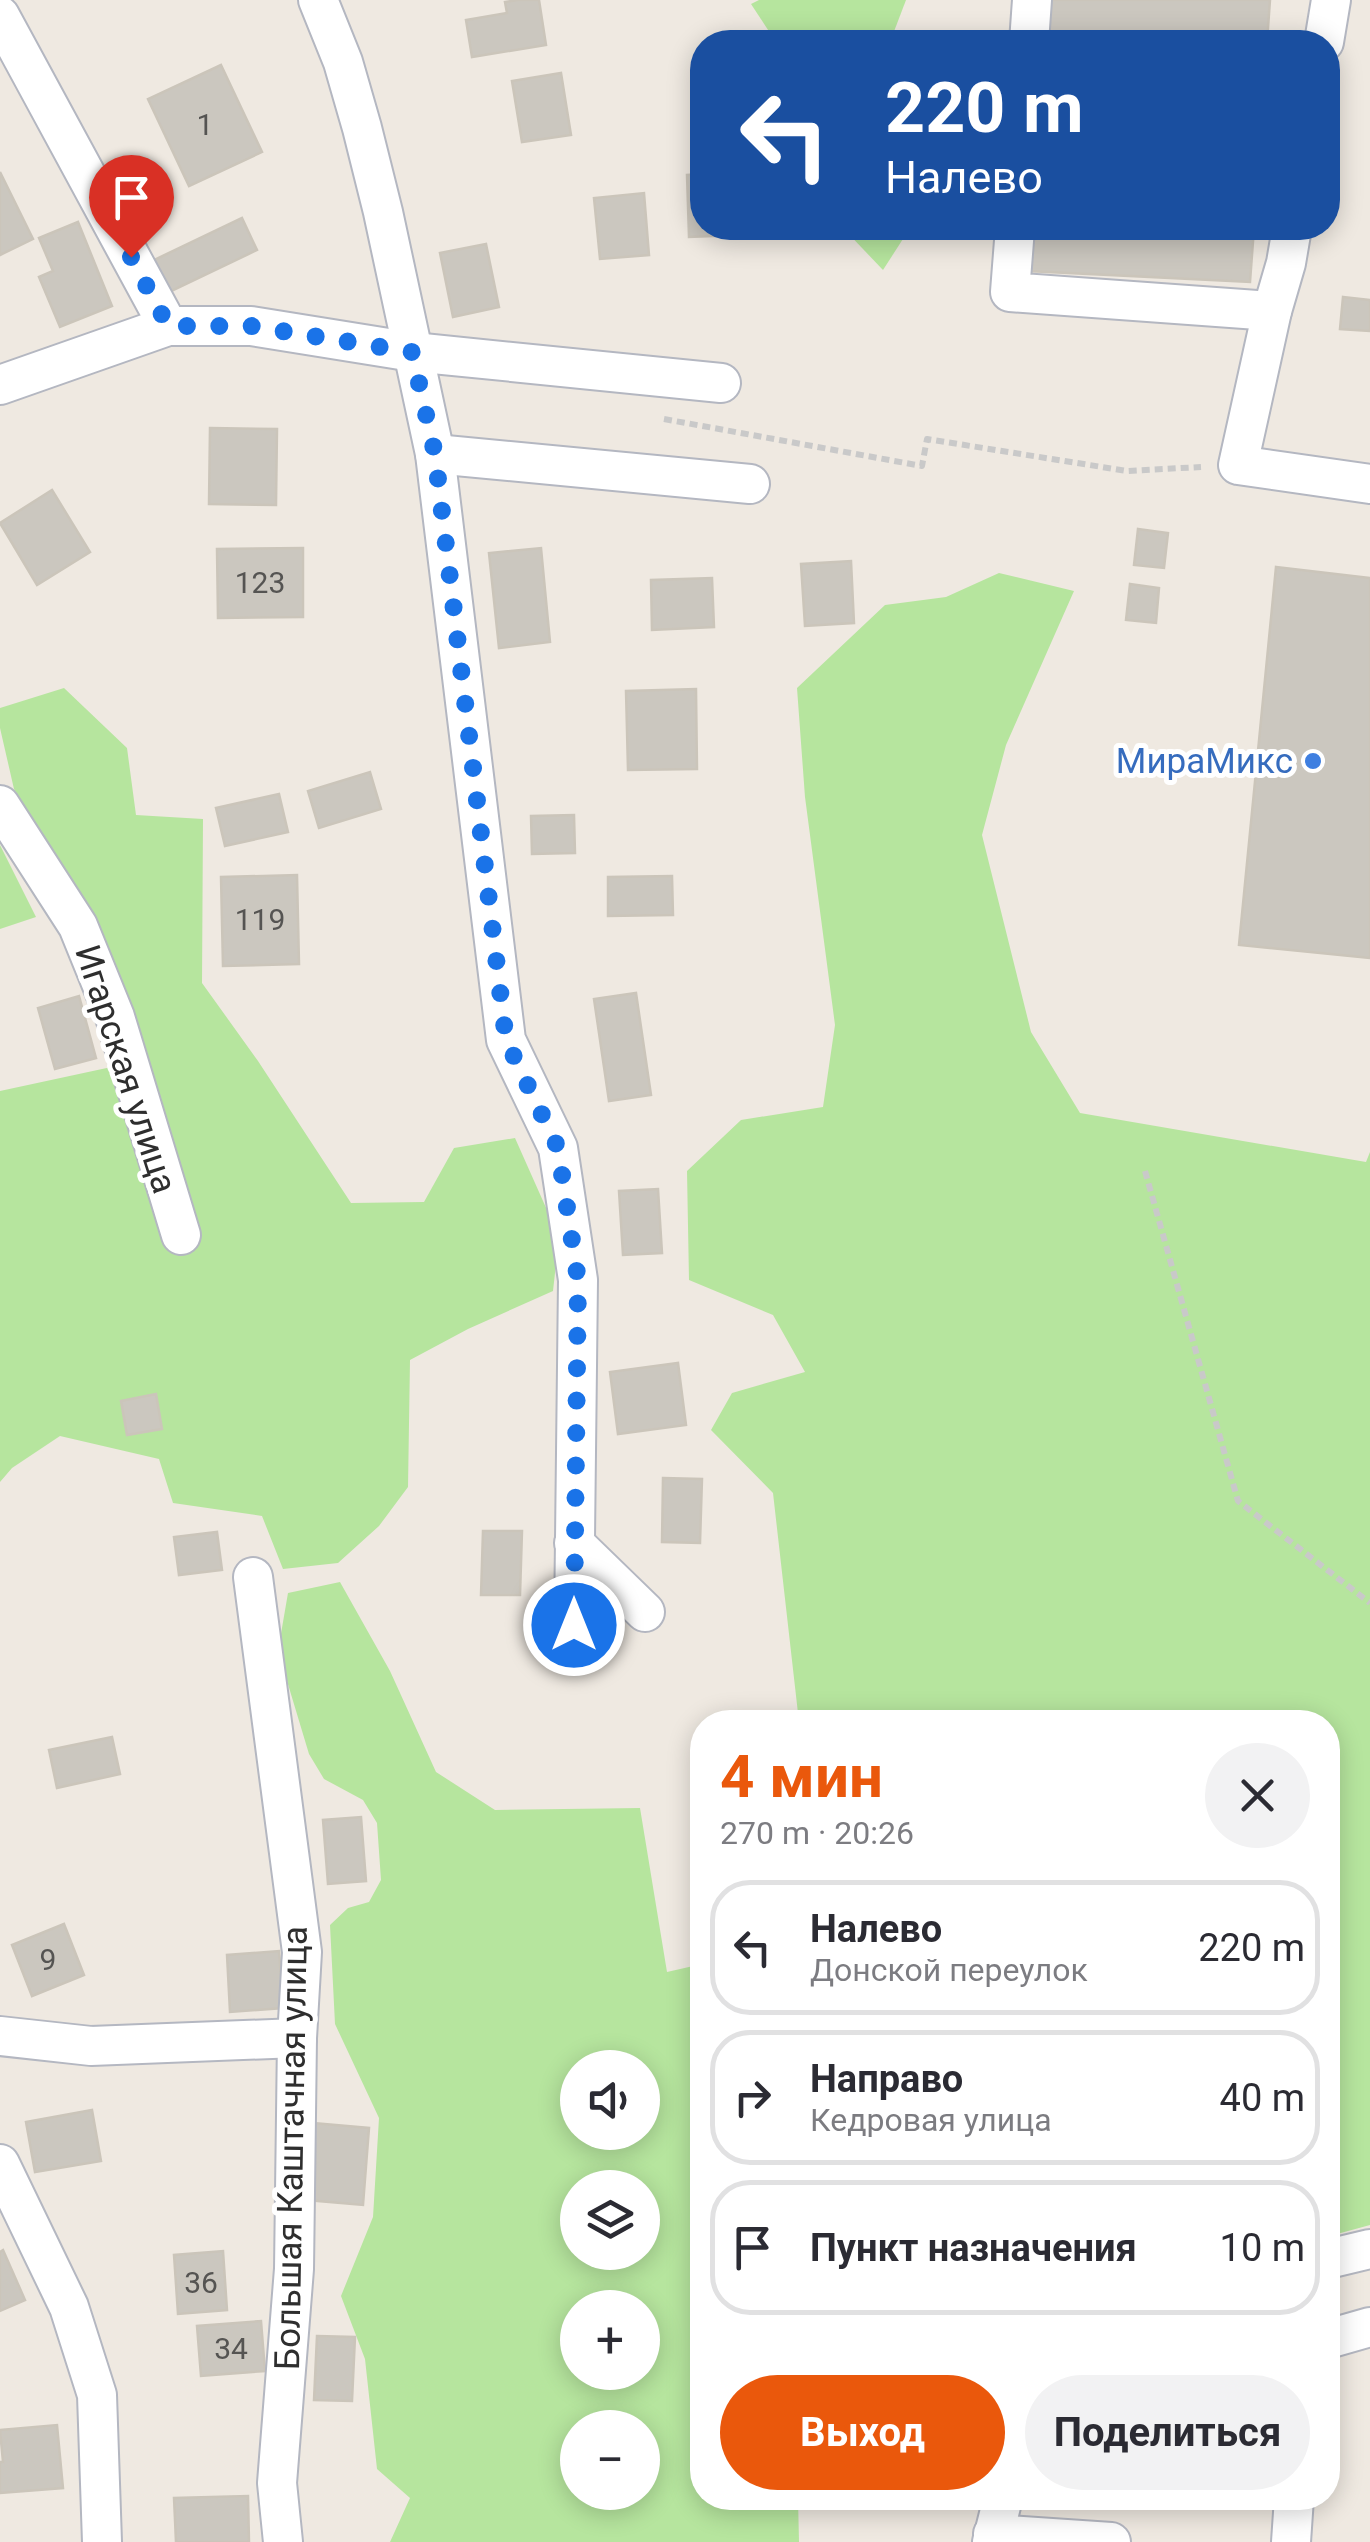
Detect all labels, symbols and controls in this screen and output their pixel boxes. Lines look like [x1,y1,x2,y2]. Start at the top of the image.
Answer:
text: 220 m [885,67,1084,149]
icon: left [720,70,850,200]
house number: 1 [197,107,213,142]
text: Налево [885,151,1043,204]
pin [89,155,174,258]
icon: arrive [104,170,159,225]
house number: 123 [235,565,285,600]
place label: МираМикс [1116,741,1293,782]
marker: МираМикс [1302,750,1324,772]
house number: 119 [235,902,285,937]
street label: Игарская улица [66,940,185,1198]
position arrow [522,1573,626,1677]
text: 4 мин [720,1741,883,1812]
button: close [1205,1743,1310,1848]
text: 270 m · 20:26 [720,1814,914,1852]
text: Налево [810,1907,942,1951]
icon: left [725,1920,780,1975]
street label: Большая Каштачная улица [267,1926,316,2370]
text: 220 m [1198,1926,1305,1970]
house number: 9 [40,1942,56,1977]
text: Донской переулок [810,1951,1088,1989]
map controls [560,2050,660,2510]
button: sound [560,2050,660,2150]
text: Направо [810,2057,963,2101]
icon: right [725,2070,780,2125]
text: 40 m [1220,2076,1305,2120]
text: Кедровая улица [810,2101,1052,2139]
button: layers [560,2170,660,2270]
icon: arrive [725,2220,780,2275]
text: Пункт назначения [810,2226,1137,2270]
text: 10 m [1220,2226,1305,2270]
house number: 36 [184,2265,218,2300]
button: + [560,2290,660,2390]
house number: 34 [214,2331,248,2366]
button: Выход [720,2375,1005,2490]
button: Поделиться [1025,2375,1310,2490]
button: − [560,2410,660,2510]

